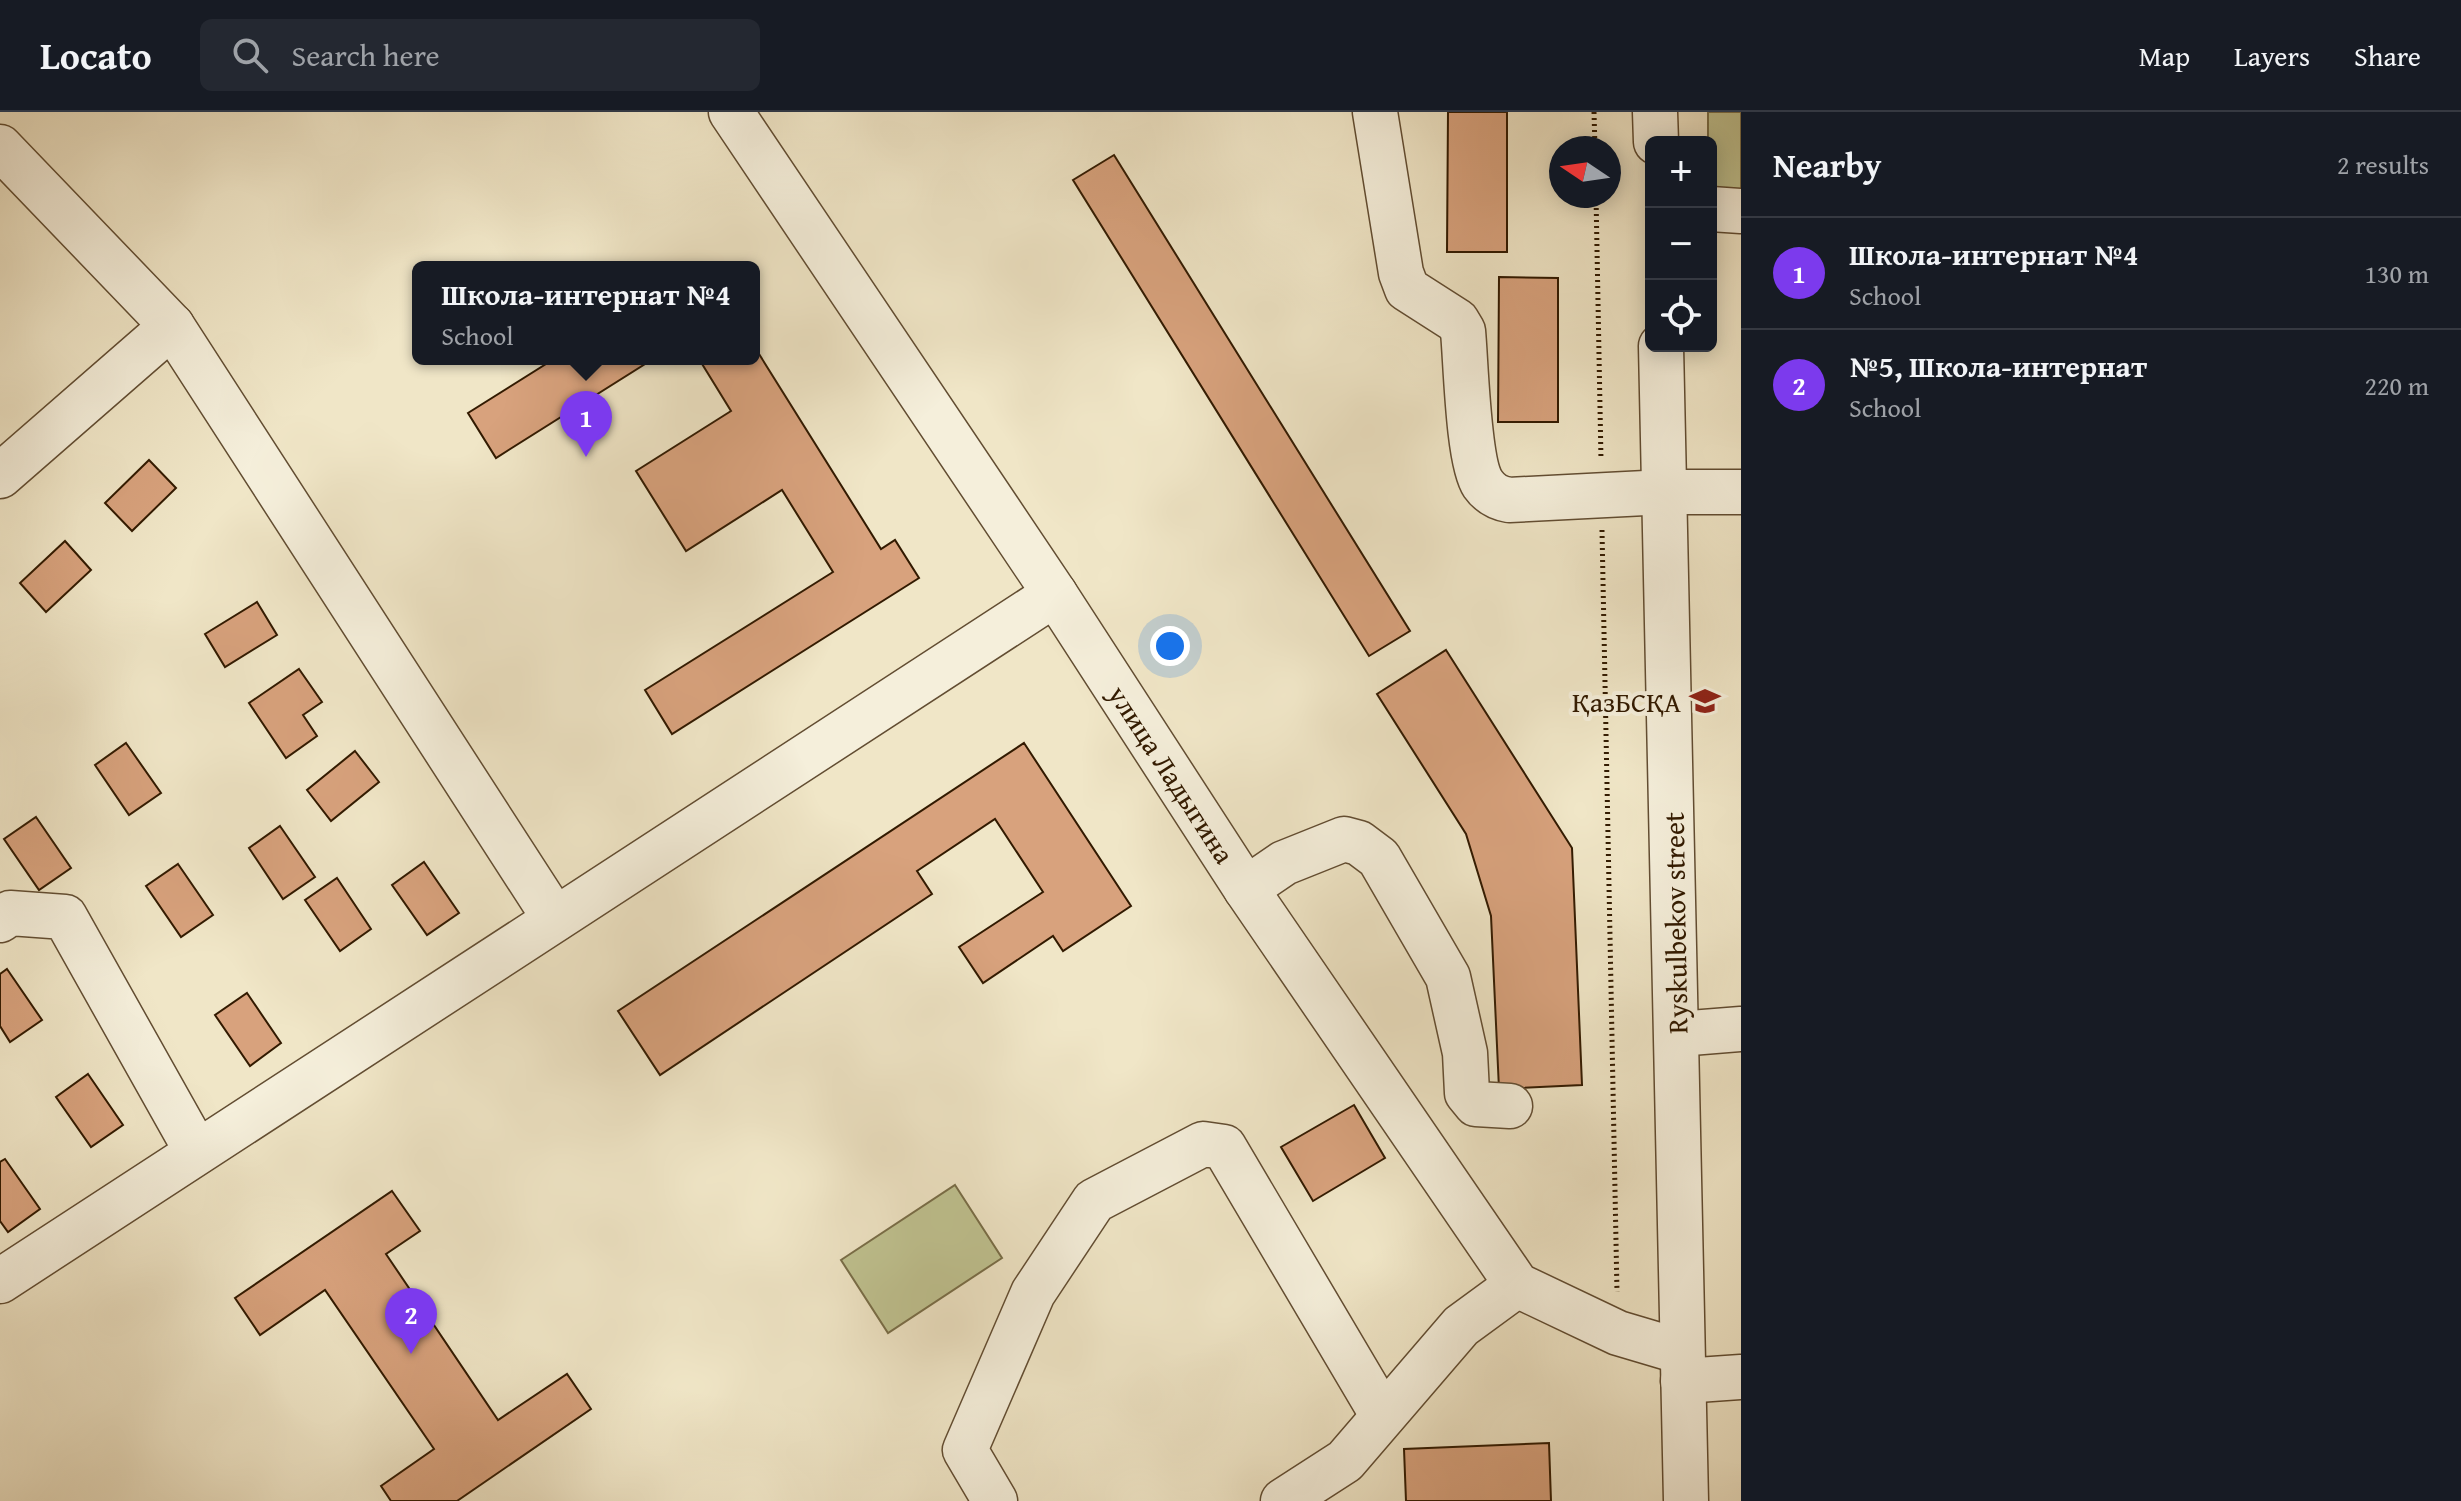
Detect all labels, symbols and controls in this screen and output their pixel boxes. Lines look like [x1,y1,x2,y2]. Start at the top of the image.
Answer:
search box [200,19,760,91]
text: Locato [40,27,152,83]
icon: search [228,33,272,77]
text: Search here [292,33,440,77]
text: Map [2139,35,2190,76]
text: Layers [2234,35,2310,76]
text: Share [2354,35,2421,76]
north arrow [1549,136,1621,208]
map controls [1645,136,1717,352]
button: + [1645,136,1717,208]
text: Nearby [1773,140,1882,189]
text: 2 results [2337,145,2429,184]
button: − [1645,208,1717,280]
text: Школа-интернат №4 [1849,232,2138,276]
text: 1 [1792,254,1806,293]
text: 130 m [2364,254,2429,293]
popup [412,261,760,365]
text: Школа-интернат №4 [441,272,731,316]
text: School [1849,276,1921,315]
button: locate [1645,280,1717,352]
text: School [441,316,514,355]
text: №5, Школа-интернат [1849,344,2147,388]
text: 2 [1792,366,1806,405]
text: 220 m [2364,366,2429,405]
text: School [1849,388,1921,427]
pin: 1 [560,391,612,457]
your location [1150,626,1190,666]
street label: улица Ладыгина [1098,676,1246,872]
place label: ҚазБСҚА [1572,681,1681,722]
school or university icon: ҚазБСҚА [1688,684,1722,718]
street label: Ryskulbekov street [1653,812,1697,1034]
pin: 2 [385,1288,437,1354]

